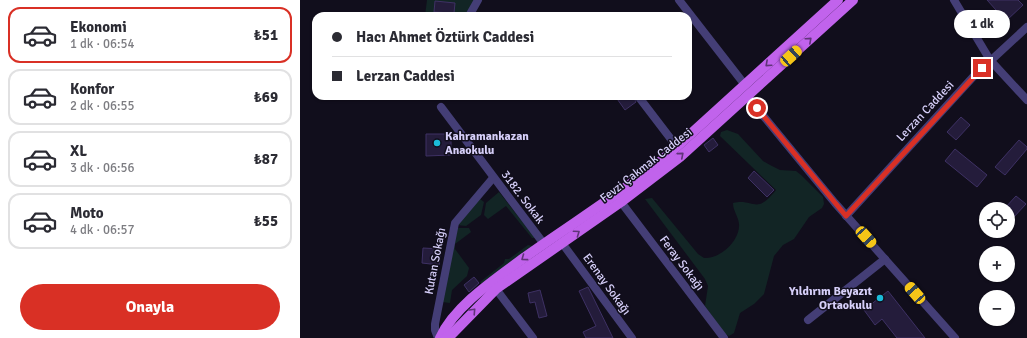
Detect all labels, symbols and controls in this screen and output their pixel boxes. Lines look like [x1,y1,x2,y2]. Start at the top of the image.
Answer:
callout: 1 dk [954,10,1010,38]
text: 1 dk [970,16,994,32]
icon: car [22,17,58,53]
text: Ekonomi [70,18,127,36]
text: ₺51 [254,26,278,44]
text: Hacı Ahmet Öztürk Caddesi [356,28,534,46]
text: 1 dk · 06:54 [70,36,135,52]
one-way arrow [804,38,811,45]
car [778,44,804,68]
one-way arrow [765,59,773,67]
route end [973,59,991,77]
text: Lerzan Caddesi [356,67,455,85]
street label: Lerzan Caddesi [893,78,957,145]
icon: car [22,79,58,115]
text: Konfor [70,80,114,98]
text: ₺69 [254,88,278,106]
text: 2 dk · 06:55 [70,98,135,114]
route start [748,99,766,117]
street label: Fevzi Çakmak Caddesi [597,125,695,206]
place label: Kahramankazan Anaokulu [445,129,529,158]
marker: Kahramankazan Anaokulu [432,138,442,148]
icon: car [22,141,58,177]
text: XL [70,142,87,160]
text: ₺87 [254,150,278,168]
one-way arrow [676,153,684,160]
text: 3 dk · 06:56 [70,160,135,176]
street label: 3182. Sokak [498,168,547,227]
map controls [979,202,1015,326]
button: locate [979,202,1015,238]
icon: car [22,203,58,239]
text: Moto [70,204,104,222]
text: ₺55 [254,212,278,230]
text: 4 dk · 06:57 [70,222,135,238]
car [854,224,878,250]
street label: Kutan Sokağı [422,227,449,296]
one-way arrow [573,230,580,238]
street label: Feray Sokağı [656,233,707,294]
button: + [979,246,1015,282]
street label: Erenay Sokağı [579,251,634,318]
one-way arrow [522,253,529,260]
car [903,280,927,306]
button: Onayla [20,284,280,330]
place label: Yıldırım Beyazıt Ortaokulu [788,284,872,313]
button: − [979,290,1015,326]
marker: Yıldırım Beyazıt Ortaokulu [875,293,885,303]
one-way arrow [468,308,476,316]

